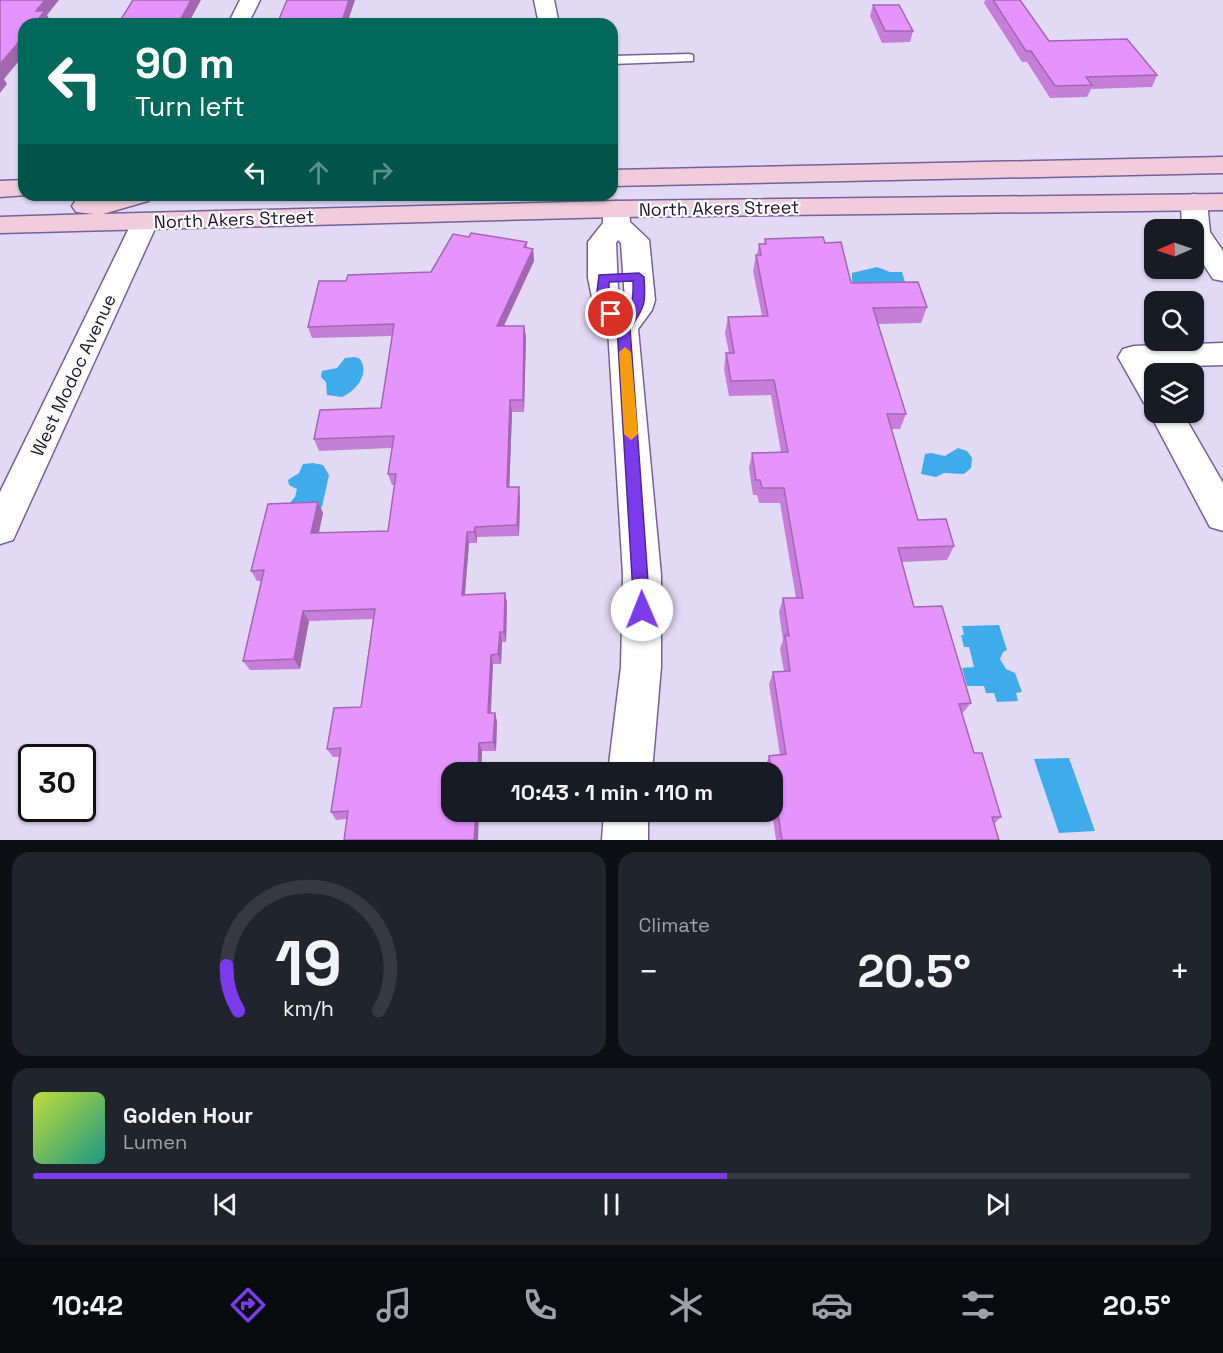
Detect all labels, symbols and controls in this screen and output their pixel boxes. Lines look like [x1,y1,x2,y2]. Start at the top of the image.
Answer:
text: 90 m [135,37,235,90]
icon: left [36,42,114,120]
text: Turn left [135,89,245,124]
icon: left [239,156,272,189]
icon: ahead [302,156,335,189]
icon: right [365,156,398,189]
street label: North Akers Street [639,195,799,221]
street label: North Akers Street [153,205,315,233]
north arrow [1144,219,1204,279]
map controls [1144,219,1204,423]
pin [585,288,636,339]
street label: West Modoc Avenue [25,290,121,460]
button: search [1144,291,1204,351]
icon: arrive [594,297,627,330]
button: layers [1144,363,1204,423]
position arrow [610,578,674,642]
speed limit sign: 30 [18,744,96,822]
text: 10:43 · 1 min · 110 m [511,778,713,806]
text: Climate [639,912,710,938]
text: 19 [275,924,342,1003]
text: 20.5° [858,943,971,1000]
text: − [639,951,659,993]
text: + [1170,951,1190,993]
text: km/h [283,995,334,1022]
text: Golden Hour [123,1101,253,1129]
text: Lumen [123,1129,187,1155]
icon: previous [209,1188,242,1221]
icon: pause [595,1188,628,1221]
icon: next [981,1188,1014,1221]
icon: directions [227,1284,269,1326]
icon: music [373,1284,415,1326]
icon: phone [519,1284,561,1326]
icon: climate [665,1284,707,1326]
icon: car [811,1284,853,1326]
icon: filters [957,1284,999,1326]
text: 10:42 [52,1288,123,1323]
text: 20.5° [1103,1288,1171,1323]

